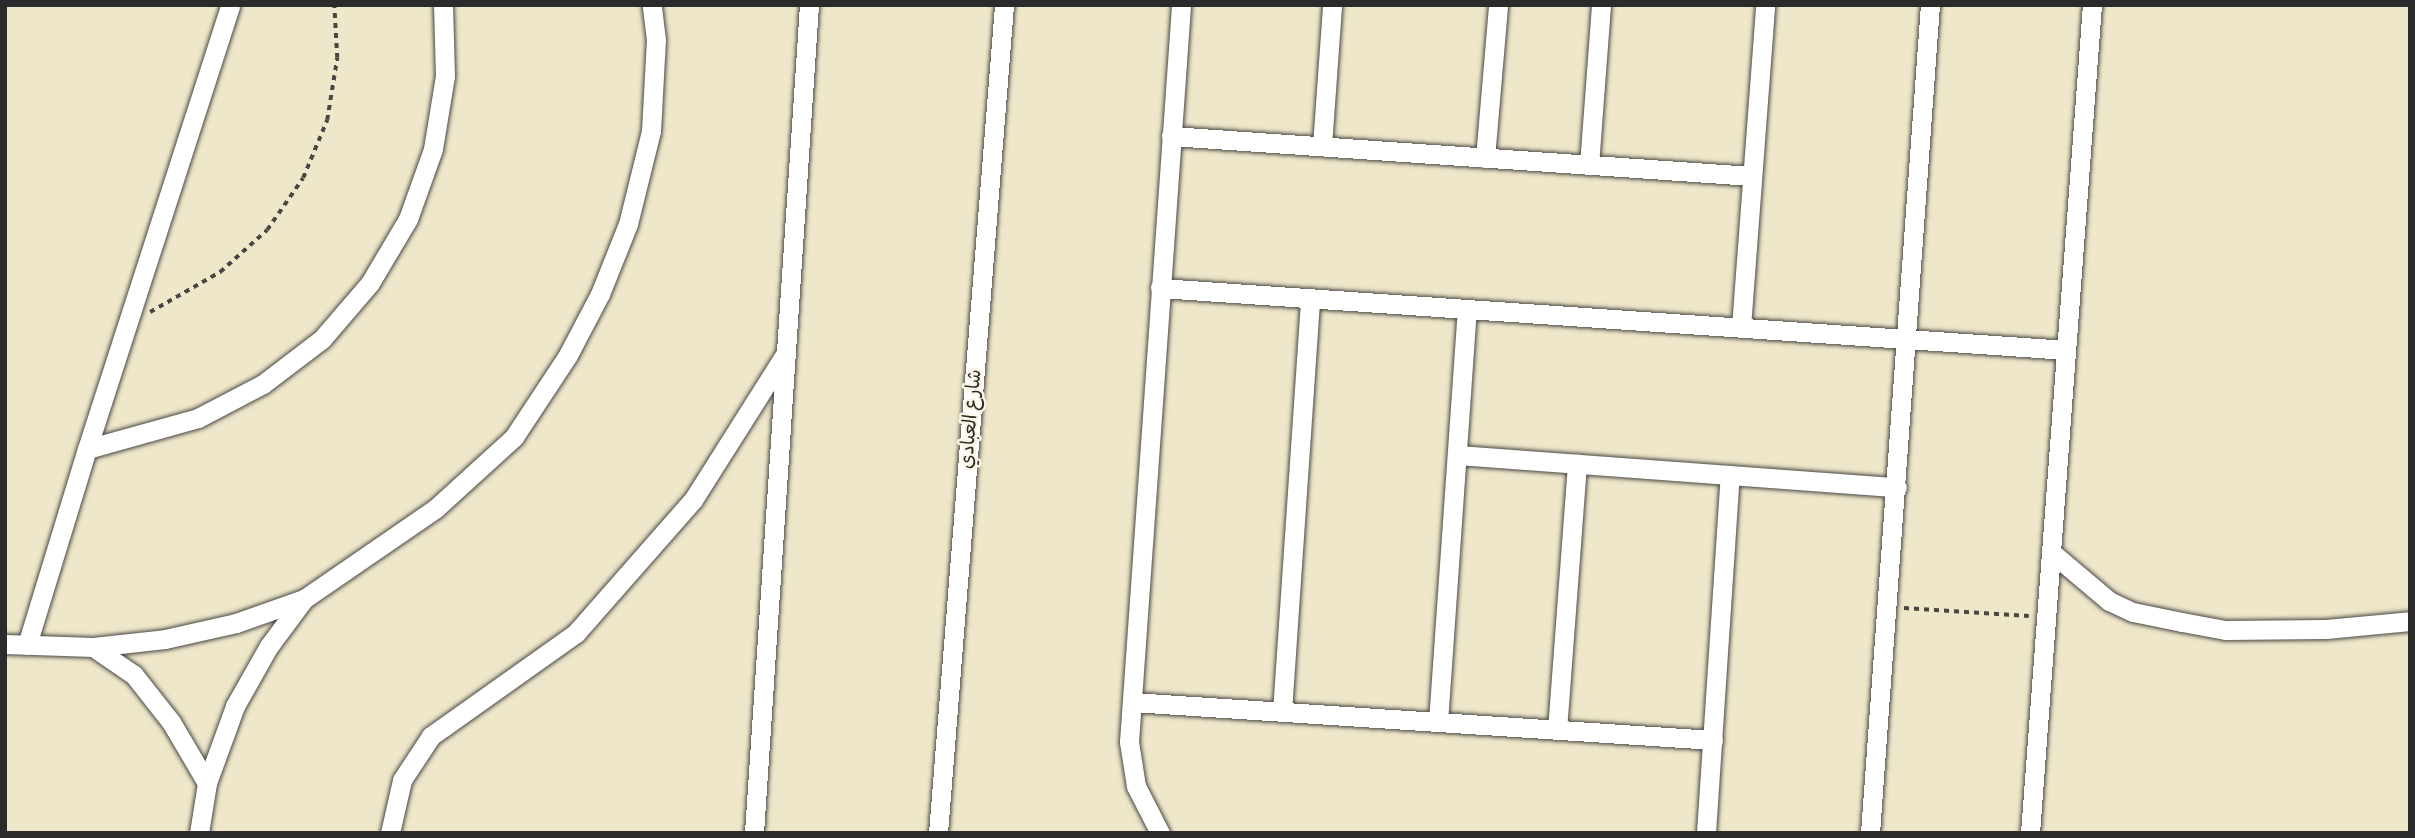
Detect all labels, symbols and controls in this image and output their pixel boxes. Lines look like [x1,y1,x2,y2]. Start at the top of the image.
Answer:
street label: شارع العبادي [955,368,987,470]

